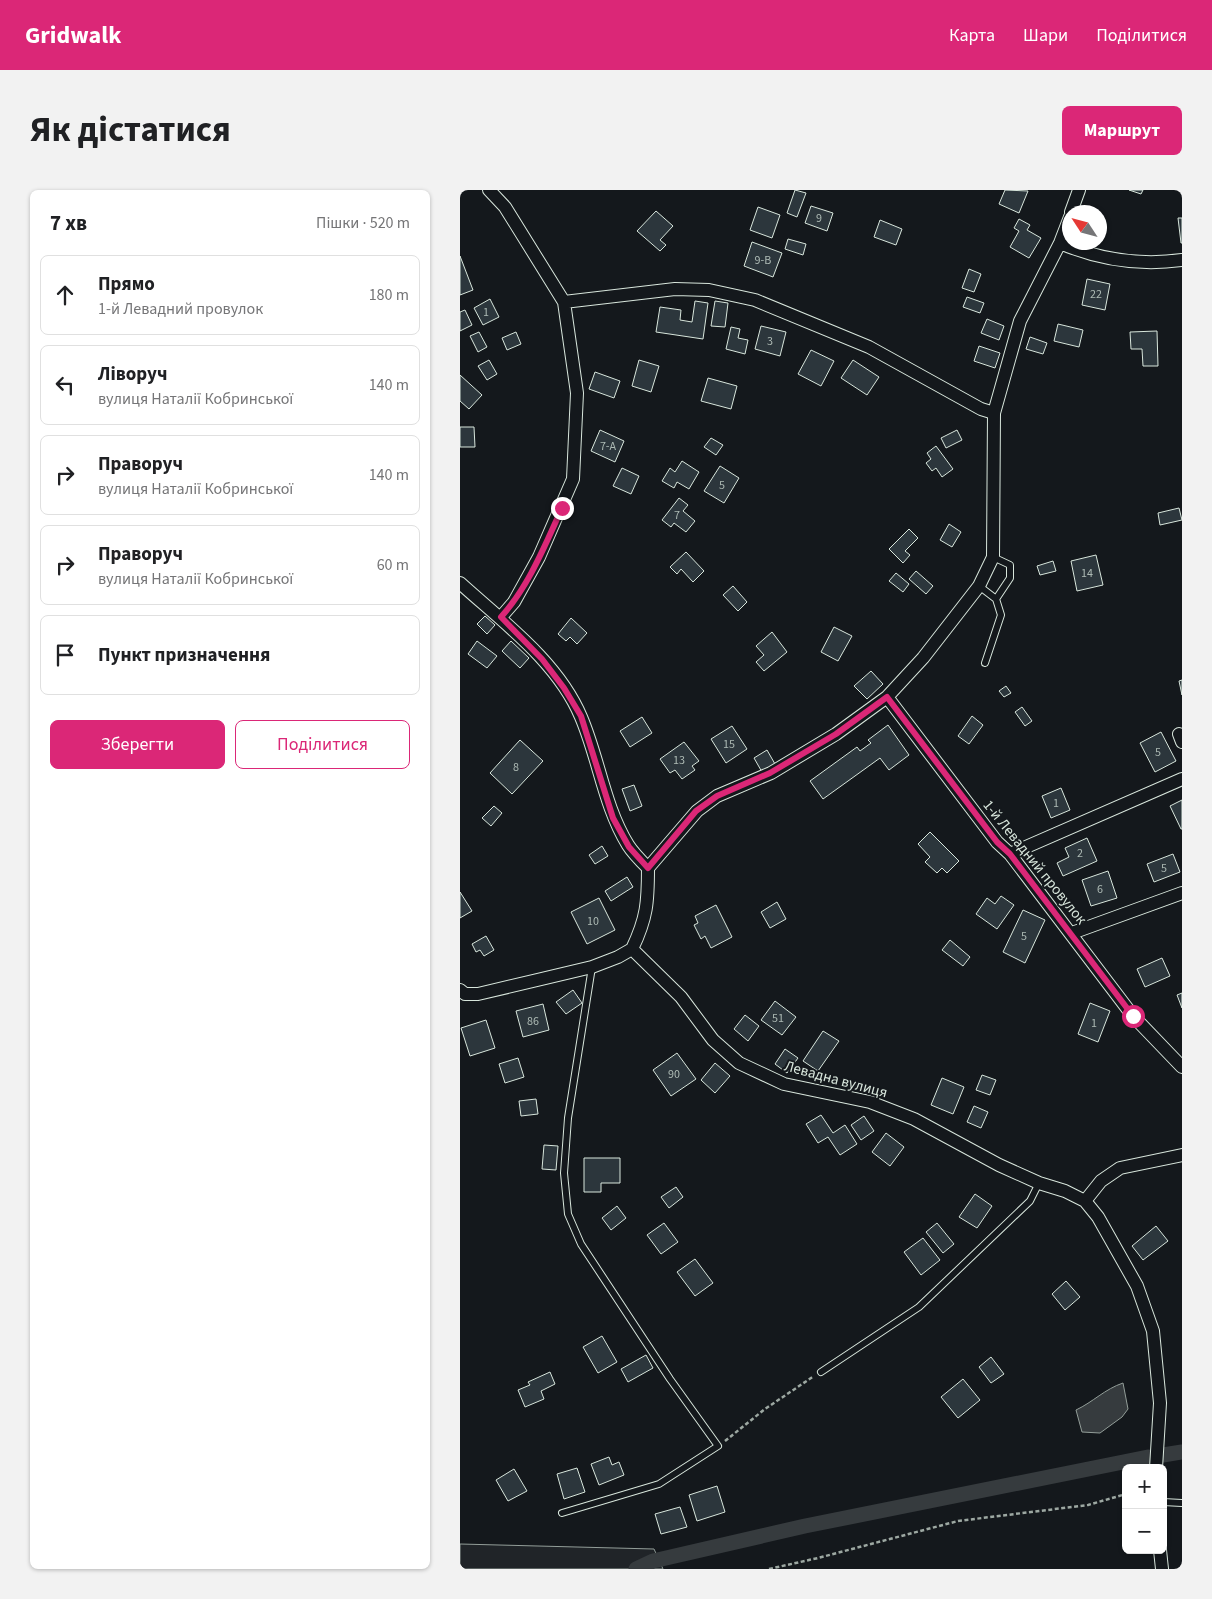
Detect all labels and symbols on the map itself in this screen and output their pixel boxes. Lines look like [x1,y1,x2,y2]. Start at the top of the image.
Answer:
north arrow [1062,205,1107,250]
house number: 9 [816,210,822,227]
house number: 9-В [755,252,771,269]
house number: 22 [1090,286,1102,303]
house number: 1 [483,304,489,321]
house number: 3 [767,333,773,350]
house number: 7-А [600,438,617,455]
house number: 5 [719,477,725,494]
route end [551,497,574,520]
house number: 7 [674,507,680,524]
house number: 14 [1081,565,1093,582]
house number: 15 [723,736,735,753]
house number: 5 [1155,744,1161,761]
house number: 13 [673,752,685,769]
house number: 8 [513,759,519,776]
house number: 1 [1053,795,1059,812]
street label: 1-й Левадний провулок [978,796,1092,930]
house number: 2 [1077,845,1083,862]
house number: 5 [1161,860,1167,877]
house number: 6 [1097,881,1103,898]
house number: 10 [587,913,599,930]
house number: 5 [1021,928,1027,945]
route start [1122,1005,1145,1028]
house number: 51 [772,1010,784,1027]
house number: 86 [527,1013,539,1030]
house number: 1 [1091,1015,1097,1032]
street label: Левадна вулиця [782,1056,890,1103]
house number: 90 [668,1066,680,1083]

